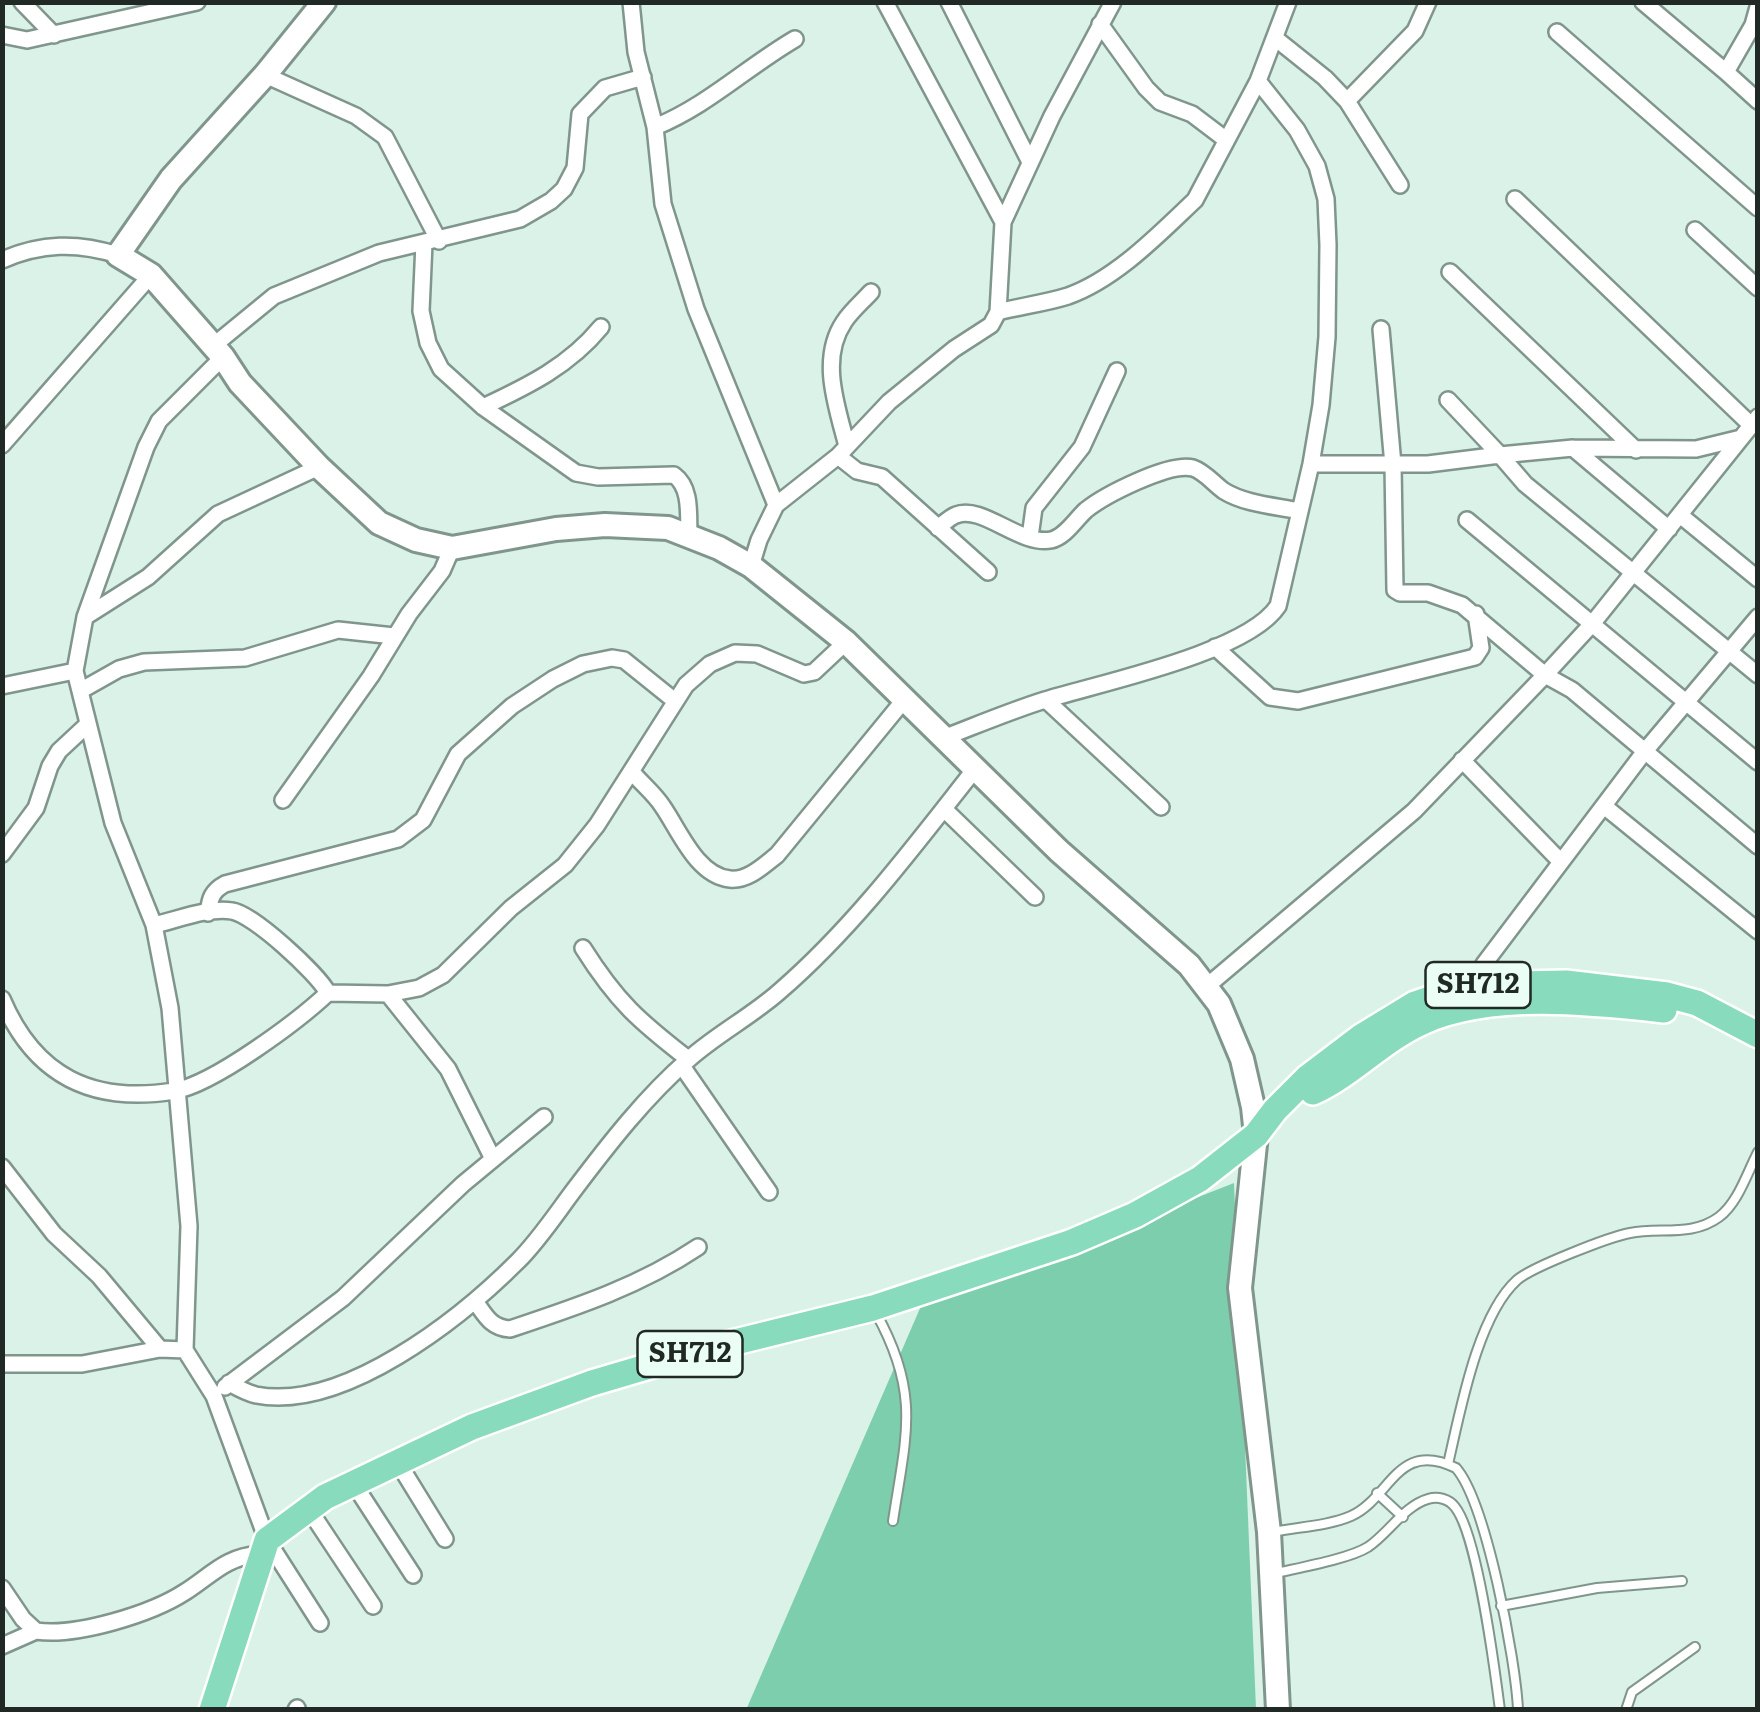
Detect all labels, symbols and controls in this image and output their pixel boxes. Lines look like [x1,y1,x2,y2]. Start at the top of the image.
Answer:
road number: SH712 [1426,962,1530,1008]
road number: SH712 [638,1331,742,1377]

